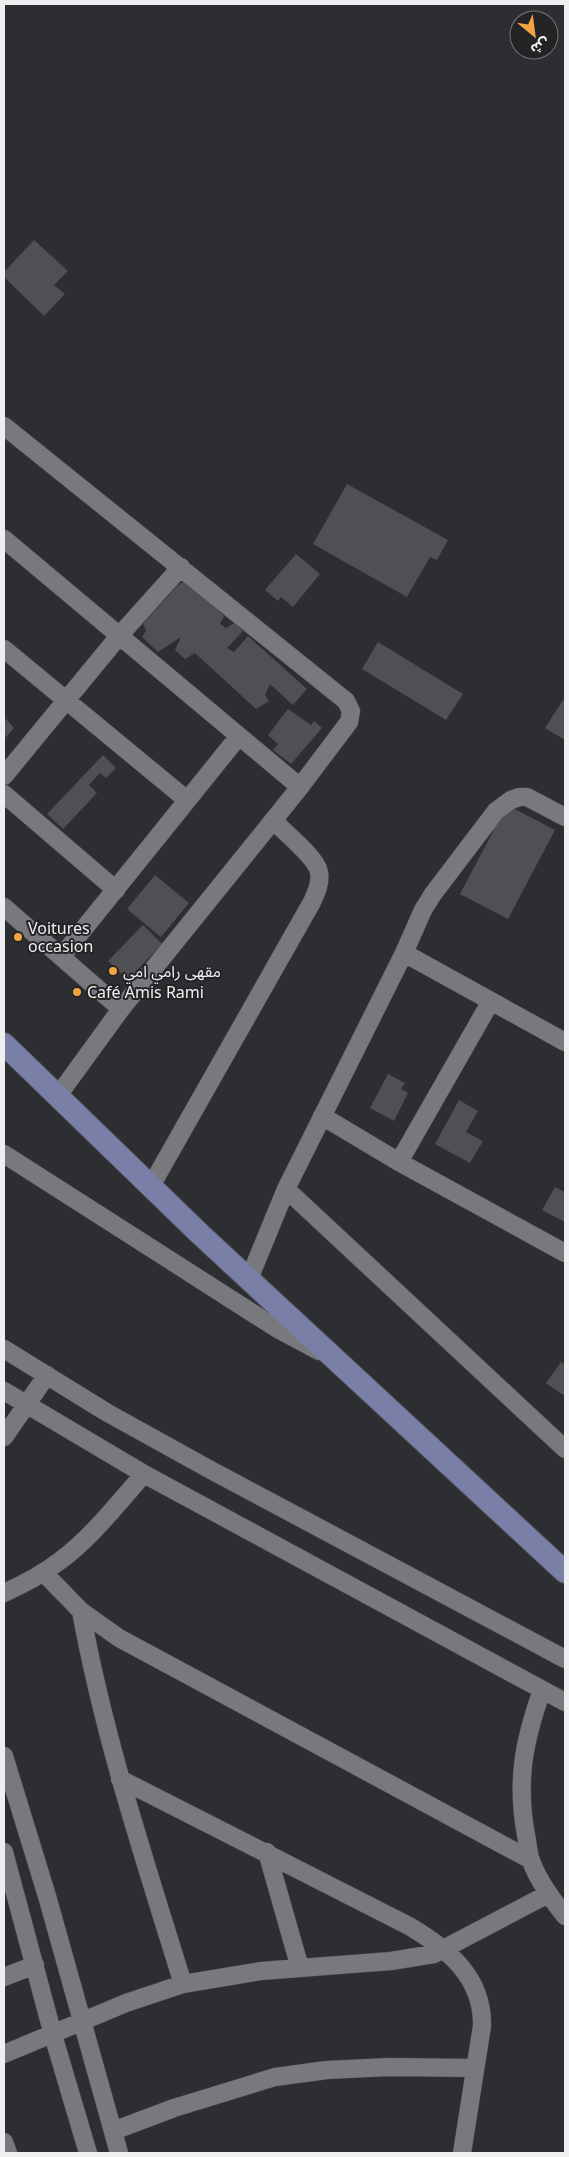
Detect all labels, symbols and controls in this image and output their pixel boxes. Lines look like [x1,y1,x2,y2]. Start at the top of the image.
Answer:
north arrow [509,10,559,60]
text: ش [525,29,555,63]
place label: Voitures occasion [28,912,93,964]
marker: Voitures occasion [12,931,24,943]
place label: مقهى رامي امي [123,955,221,989]
marker: مقهى رامي امي [107,965,119,977]
place label: Café Amis Rami [87,976,204,1010]
marker: Café Amis Rami [71,986,83,998]

